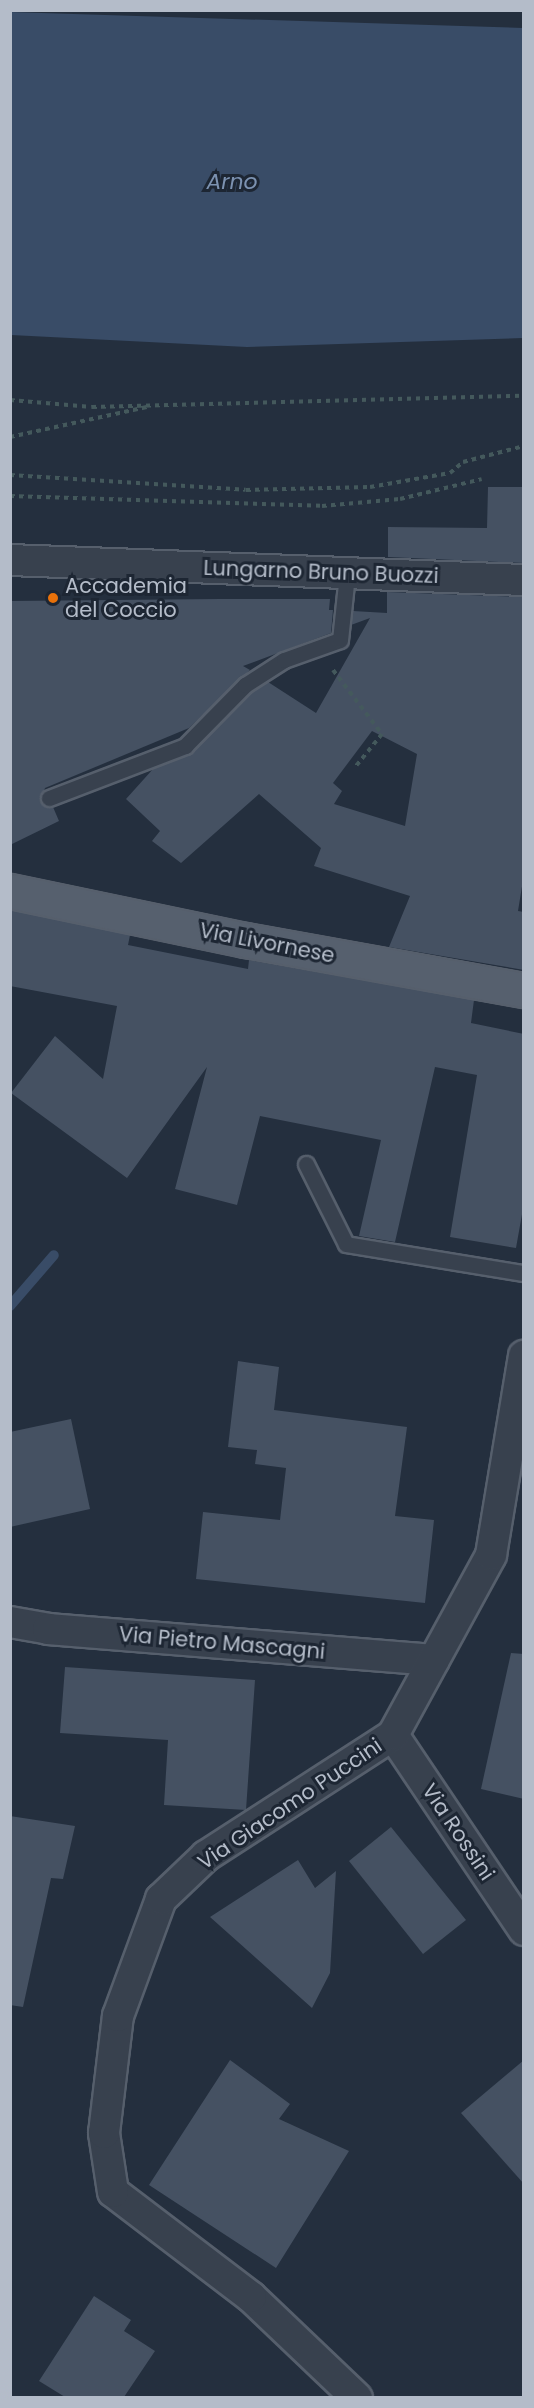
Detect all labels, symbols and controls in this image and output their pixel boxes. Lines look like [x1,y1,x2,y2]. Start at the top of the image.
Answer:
water label: Arno [206,169,258,195]
street label: Lungarno Bruno Buozzi [203,555,439,589]
place label: Accademia del Coccio [65,573,187,623]
marker: Accademia del Coccio [46,591,60,605]
street label: Via Livornese [197,918,337,968]
street label: Via Pietro Mascagni [118,1621,326,1665]
street label: Via Giacomo Puccini [193,1733,387,1875]
street label: Via Rossini [416,1779,500,1885]

